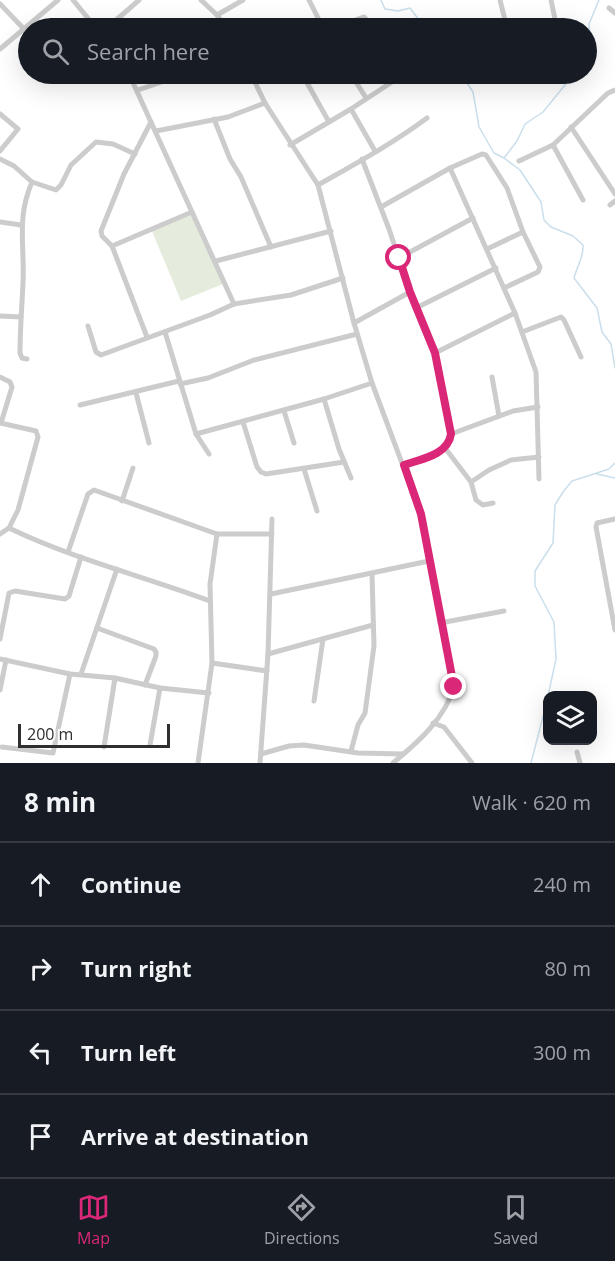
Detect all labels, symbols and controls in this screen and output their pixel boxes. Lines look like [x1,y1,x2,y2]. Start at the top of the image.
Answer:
search box [18,18,597,84]
icon: search [39,35,72,68]
text: Search here [87,36,210,66]
route start [385,244,411,270]
route end [440,673,466,699]
map controls [543,691,597,745]
button: layers [543,691,597,745]
scale bar [18,721,170,748]
text: 200 m [27,723,73,745]
text: 8 min [24,784,96,820]
text: Walk · 620 m [472,789,591,816]
icon: ahead [24,868,57,901]
text: Continue [81,869,181,899]
text: 240 m [533,871,591,898]
icon: right [24,952,57,985]
text: Turn right [81,953,192,983]
text: 80 m [544,955,591,982]
icon: left [24,1036,57,1069]
text: Turn left [81,1037,176,1067]
text: 300 m [533,1039,591,1066]
icon: arrive [24,1120,57,1153]
text: Arrive at destination [81,1121,309,1151]
tab: Map [77,1191,110,1249]
tab: Directions [264,1191,340,1249]
tab: Saved [494,1191,538,1249]

